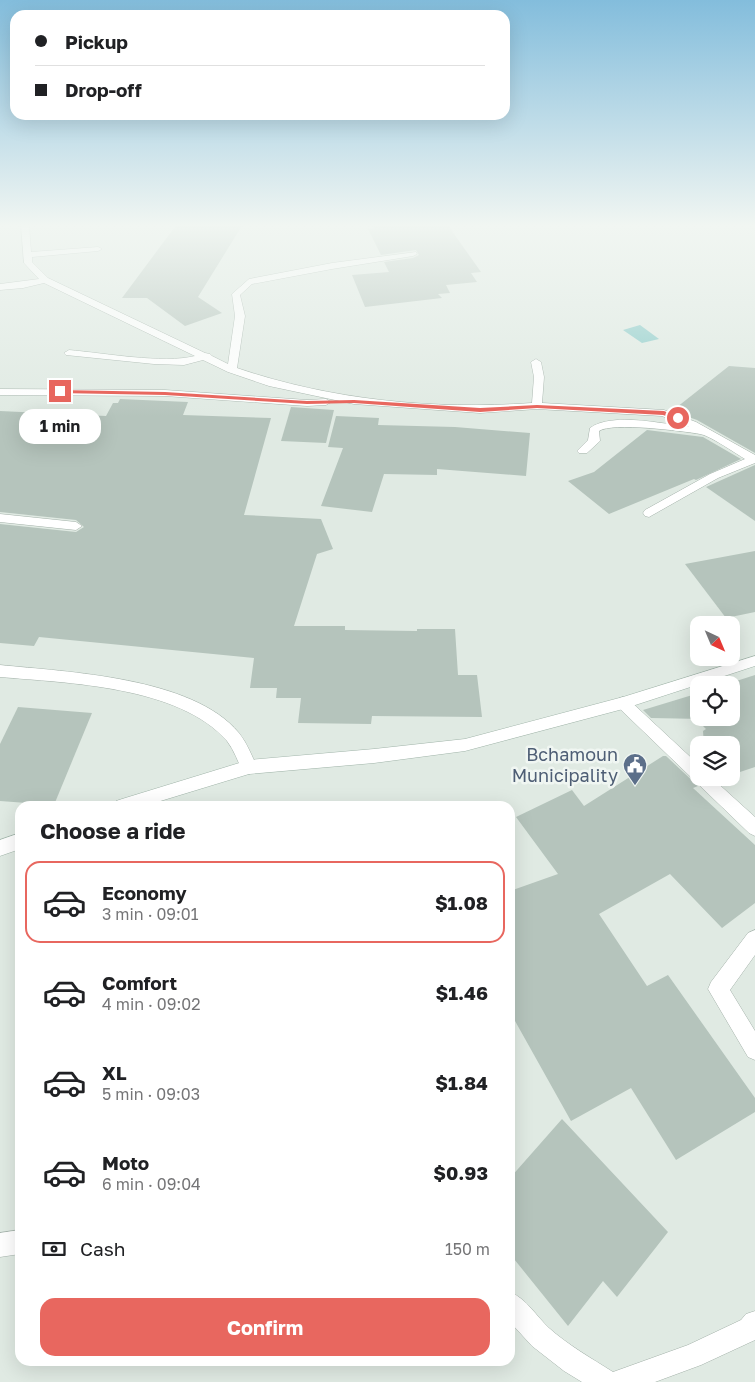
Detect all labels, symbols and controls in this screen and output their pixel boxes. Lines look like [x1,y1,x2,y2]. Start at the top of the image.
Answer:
text: Pickup [65,30,128,53]
text: Drop-off [65,78,142,101]
route end [49,380,71,402]
route start [667,407,689,429]
callout: 1 min [19,408,101,444]
text: 1 min [40,416,80,436]
north arrow [690,616,740,666]
map controls [690,616,740,786]
button: locate [690,676,740,726]
button: layers [690,736,740,786]
place label: Bchamoun Municipality [512,743,618,786]
public building icon: Bchamoun Municipality [622,752,648,786]
text: Choose a ride [40,817,186,844]
icon: car [42,880,87,925]
text: Economy [102,881,187,904]
text: $1.08 [435,891,488,914]
text: 3 min · 09:01 [102,904,199,924]
icon: car [42,970,87,1015]
text: Comfort [102,971,177,994]
text: $1.46 [435,981,488,1004]
text: 4 min · 09:02 [102,994,200,1014]
icon: car [42,1060,87,1105]
text: XL [102,1061,127,1084]
text: $1.84 [435,1071,488,1094]
text: 5 min · 09:03 [102,1084,200,1104]
icon: car [42,1150,87,1195]
text: Moto [102,1151,149,1174]
text: $0.93 [433,1161,488,1184]
text: 6 min · 09:04 [102,1174,201,1194]
icon: cash [40,1235,68,1263]
text: Cash [80,1237,125,1260]
text: 150 m [445,1239,490,1259]
button: Confirm [40,1298,490,1356]

